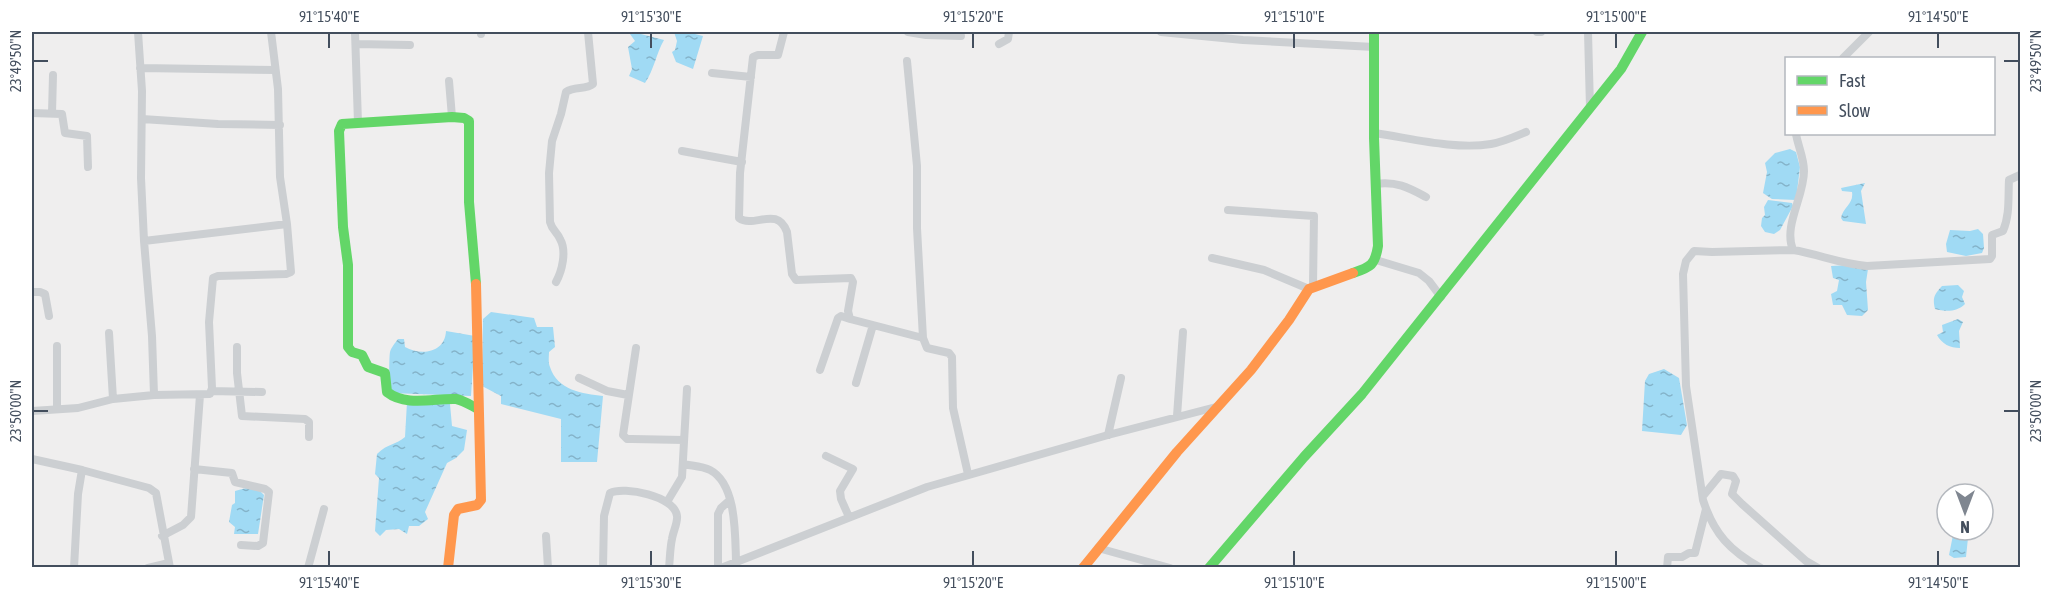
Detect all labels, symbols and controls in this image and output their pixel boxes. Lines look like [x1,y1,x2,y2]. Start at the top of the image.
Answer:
text: 91°15'40"E [299,8,360,25]
text: 91°15'30"E [621,8,682,25]
text: 91°15'20"E [943,8,1004,25]
text: 91°15'10"E [1264,8,1325,25]
text: 91°15'00"E [1586,8,1647,25]
text: 91°14'50"E [1908,8,1969,25]
text: 23°49'50"N [7,30,24,92]
text: 23°49'50"N [2027,30,2044,92]
legend [1785,57,1995,135]
text: Fast [1839,70,1866,91]
text: Slow [1839,100,1870,121]
text: 23°50'00"N [7,380,24,442]
text: 23°50'00"N [2027,380,2044,442]
north arrow [1935,482,1995,542]
text: N [1960,518,1970,536]
text: 91°15'40"E [299,574,360,591]
text: 91°15'30"E [621,574,682,591]
text: 91°15'20"E [943,574,1004,591]
text: 91°15'10"E [1264,574,1325,591]
text: 91°15'00"E [1586,574,1647,591]
text: 91°14'50"E [1908,574,1969,591]

